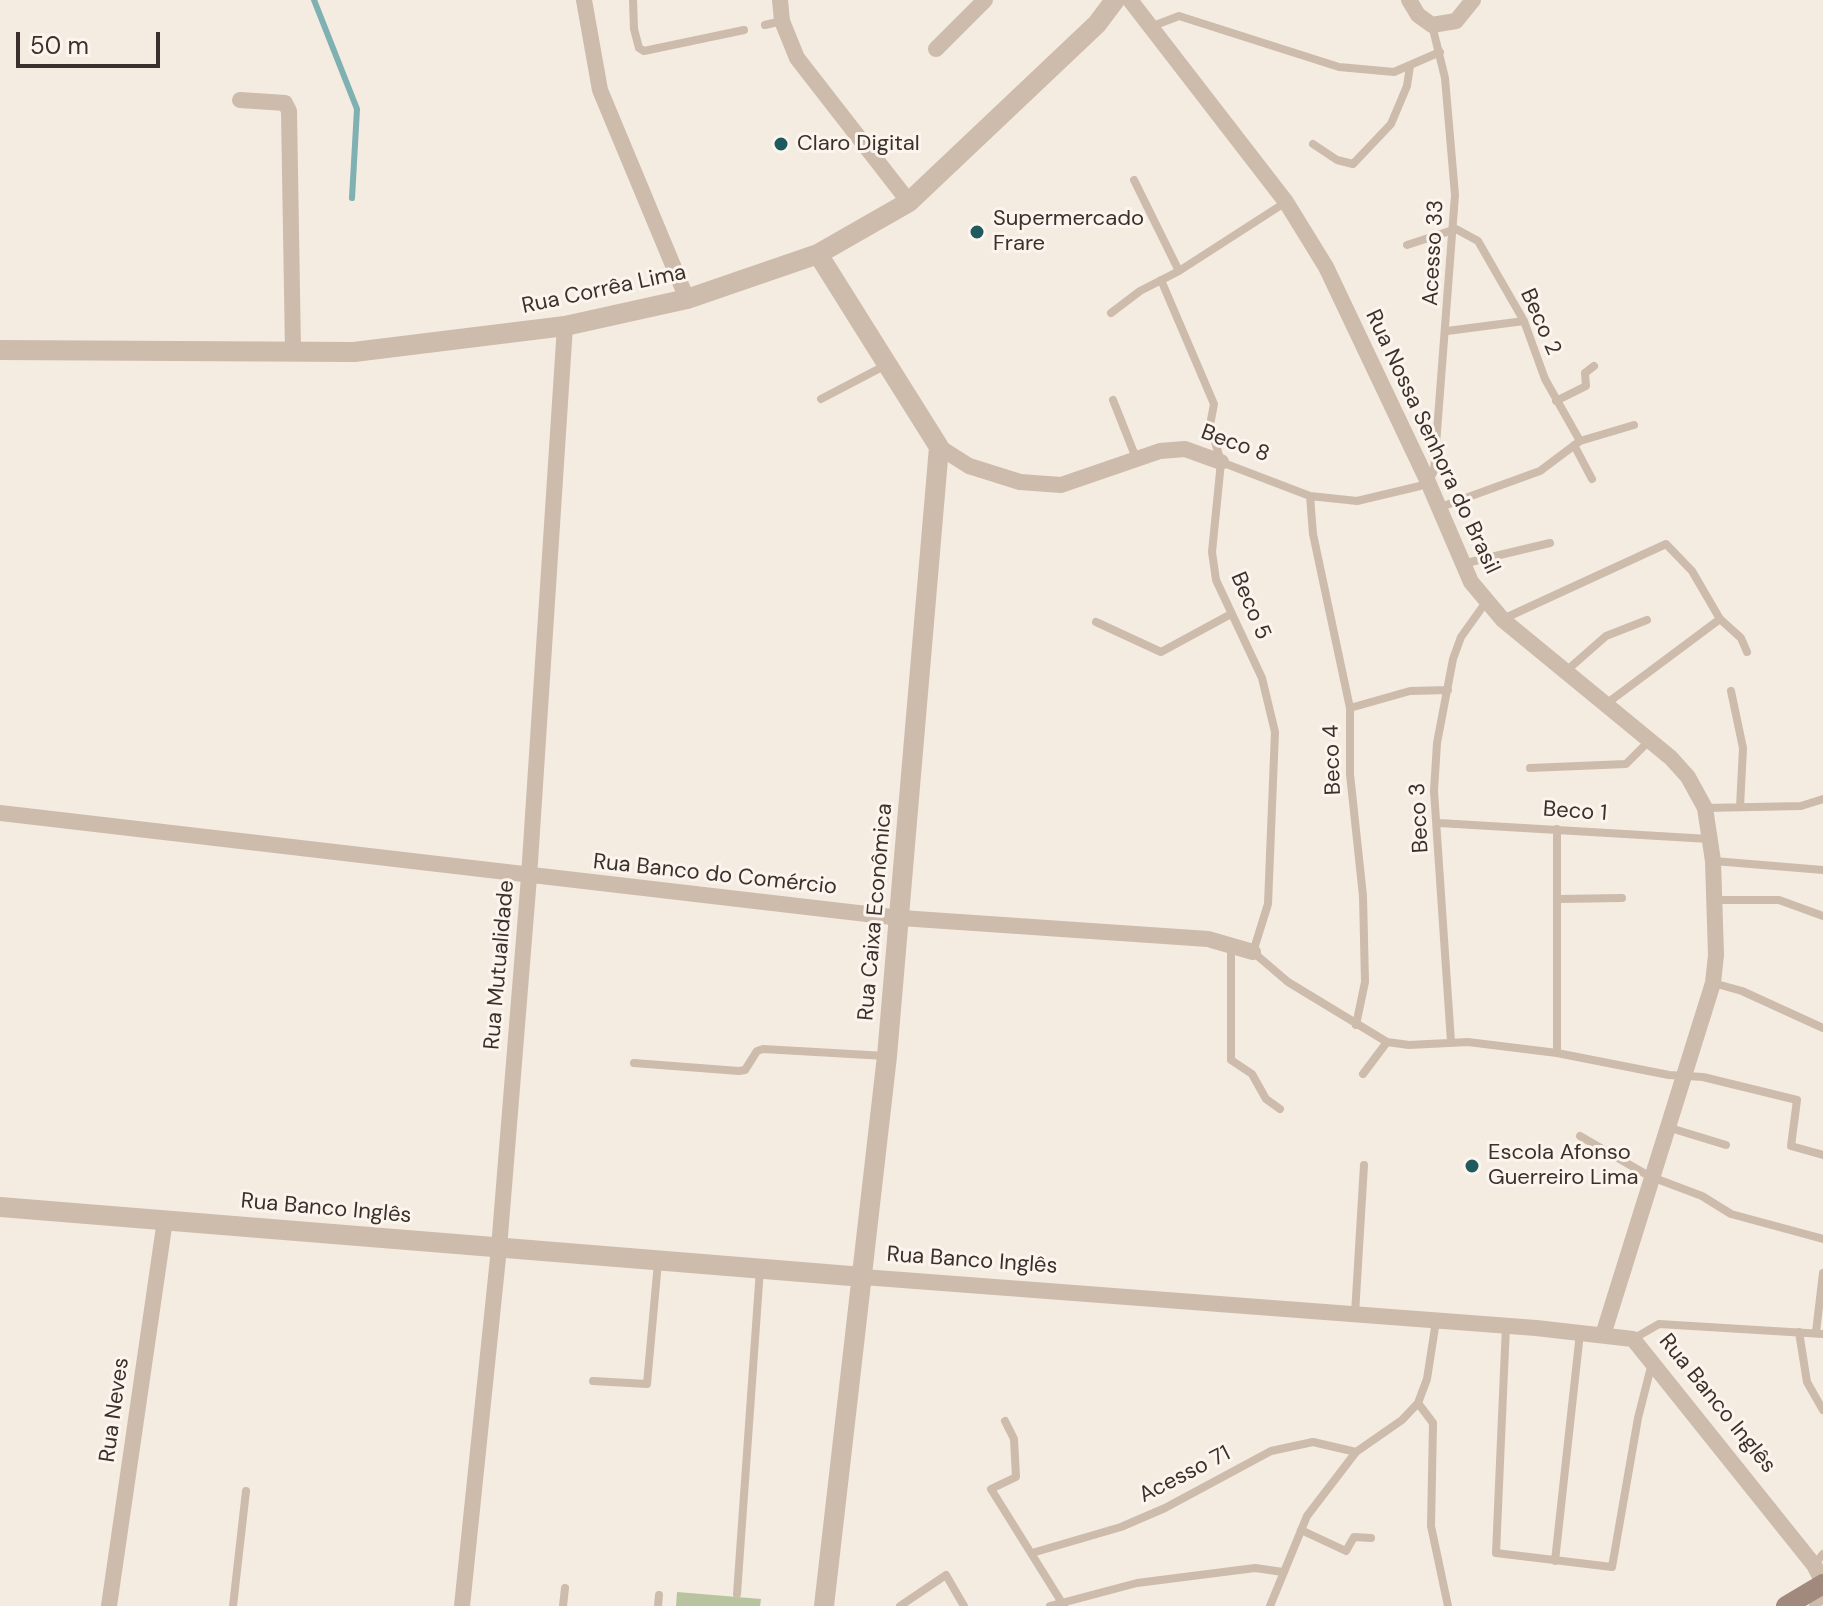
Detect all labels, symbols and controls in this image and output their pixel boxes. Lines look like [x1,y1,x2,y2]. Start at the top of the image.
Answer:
scale bar [20,16,164,66]
text: 50 m [30,30,89,61]
place label: Claro Digital [797,131,920,157]
marker: Claro Digital [772,135,790,153]
street label: Acesso 33 [1418,199,1450,307]
place label: Supermercado Frare [993,206,1144,258]
marker: Supermercado Frare [968,223,986,241]
street label: Rua Corrêa Lima [520,260,688,320]
street label: Beco 2 [1514,285,1566,359]
street label: Rua Nossa Senhora do Brasil [1359,306,1505,578]
street label: Beco 8 [1197,420,1273,468]
street label: Beco 5 [1224,568,1276,644]
street label: Beco 4 [1319,724,1347,796]
street label: Beco 3 [1405,782,1435,854]
street label: Beco 1 [1542,797,1608,827]
street label: Rua Caixa Econômica [853,802,899,1022]
street label: Rua Banco do Comércio [592,849,838,901]
street label: Rua Mutualidade [479,879,521,1051]
place label: Escola Afonso Guerreiro Lima [1488,1140,1638,1192]
marker: Escola Afonso Guerreiro Lima [1463,1157,1481,1175]
street label: Rua Banco Inglês [240,1188,412,1230]
street label: Rua Banco Inglês [886,1242,1058,1280]
street label: Rua Banco Inglês [1653,1329,1781,1479]
street label: Rua Neves [95,1356,135,1464]
street label: Acesso 71 [1135,1441,1235,1509]

